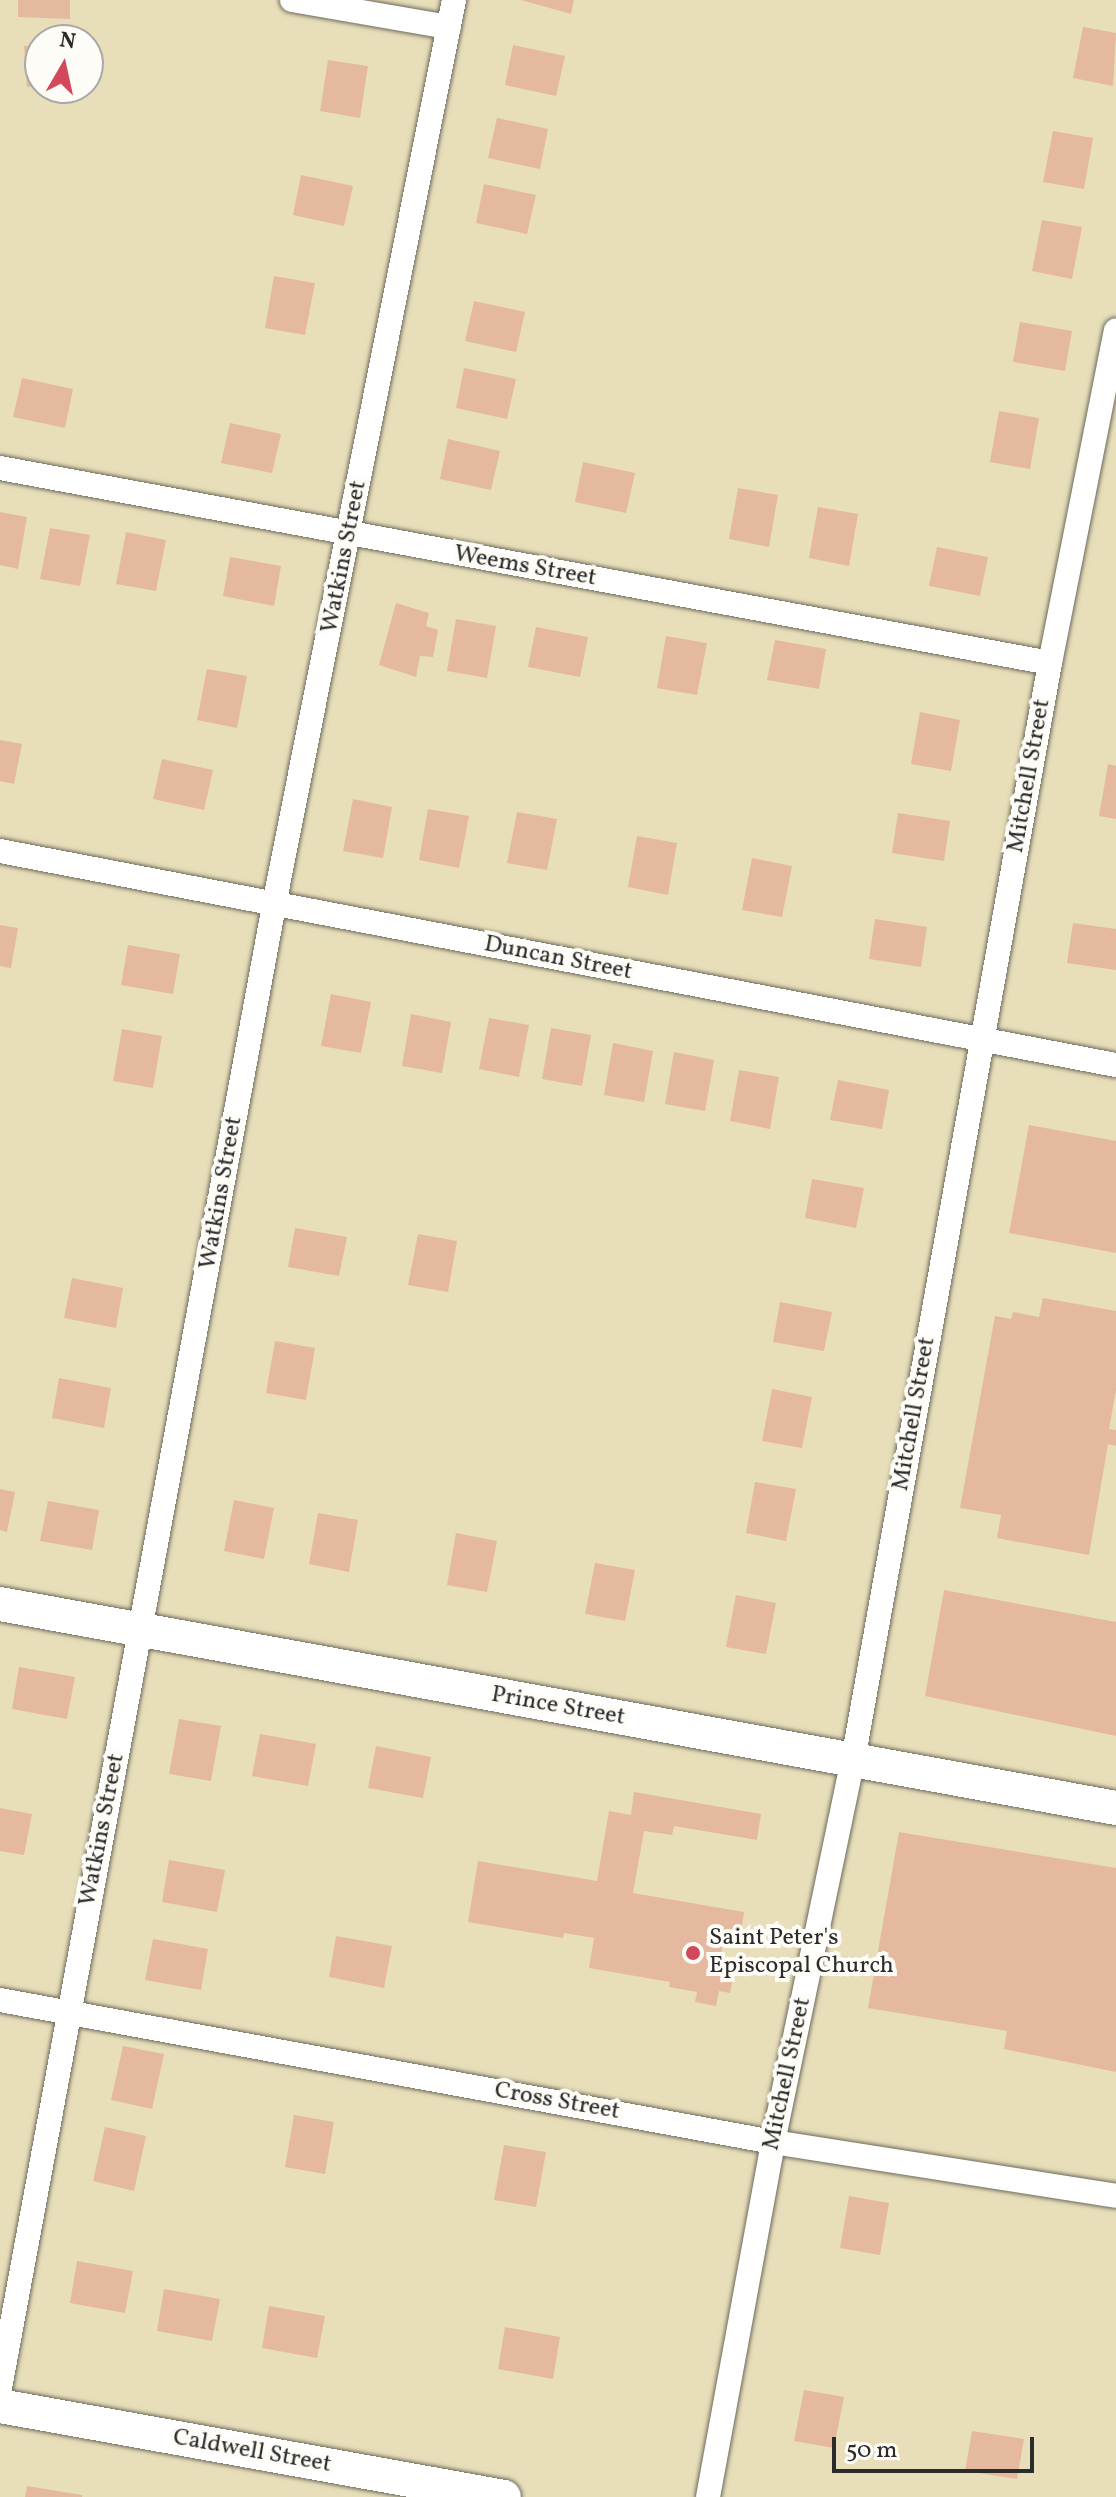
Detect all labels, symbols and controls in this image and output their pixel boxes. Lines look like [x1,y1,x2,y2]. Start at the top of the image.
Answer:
north arrow [24,24,104,104]
text: N [57,25,78,58]
street label: Watkins Street [316,478,374,636]
street label: Weems Street [452,540,598,594]
street label: Mitchell Street [1002,697,1058,855]
street label: Duncan Street [482,931,634,987]
street label: Watkins Street [194,1114,250,1272]
street label: Mitchell Street [887,1335,943,1493]
street label: Prince Street [489,1681,627,1733]
street label: Watkins Street [74,1751,132,1909]
place label: Saint Peter's Episcopal Church [709,1925,894,1981]
marker: Saint Peter's Episcopal Church [684,1944,702,1962]
street label: Mitchell Street [758,1995,818,2153]
street label: Cross Street [492,2077,622,2127]
scale bar [836,2421,1038,2471]
street label: Caldwell Street [171,2424,333,2480]
text: 50 m [846,2434,898,2468]

